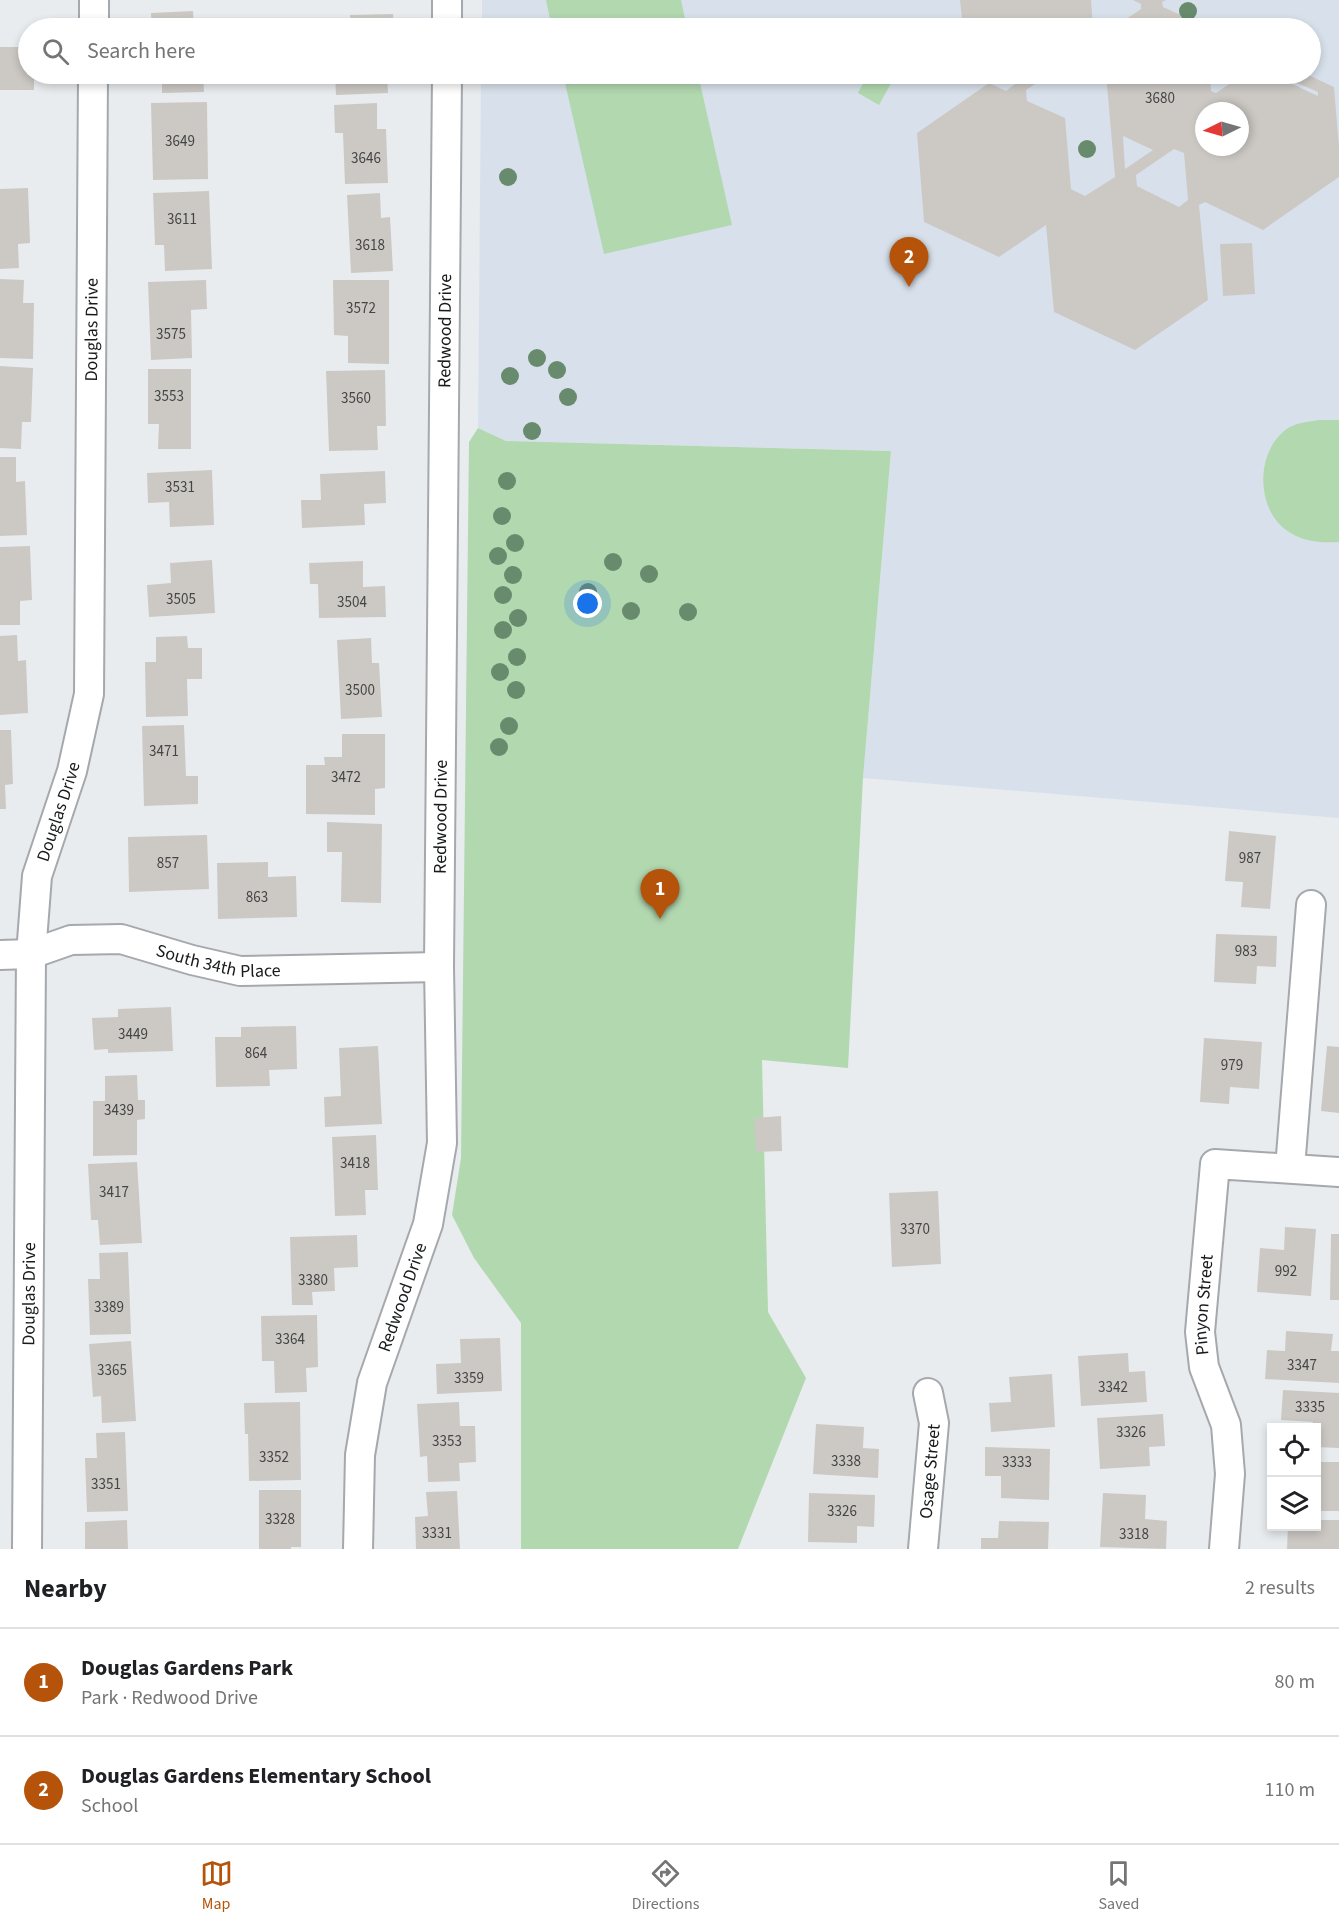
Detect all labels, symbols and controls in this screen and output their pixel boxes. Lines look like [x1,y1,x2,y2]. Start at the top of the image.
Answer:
search box [18,18,1321,84]
icon: search [39,35,72,68]
text: Search here [87,35,195,67]
house number: 3680 [1145,88,1175,109]
north arrow [1195,102,1249,156]
house number: 3649 [165,131,195,152]
house number: 3646 [351,148,381,169]
house number: 3611 [167,209,197,230]
house number: 3618 [355,235,385,256]
pin: 2 [890,238,928,287]
street label: Redwood Drive [432,274,458,388]
street label: Douglas Drive [79,278,105,382]
house number: 3572 [346,298,376,319]
house number: 3575 [156,324,186,345]
house number: 3553 [154,386,184,407]
house number: 3560 [341,388,371,409]
house number: 3531 [165,477,195,498]
house number: 3505 [166,589,196,610]
your location [573,589,602,618]
house number: 3504 [337,592,367,613]
house number: 3500 [345,680,375,701]
house number: 3471 [149,741,179,762]
street label: Douglas Drive [31,760,87,865]
street label: Redwood Drive [428,760,454,874]
house number: 3472 [331,767,361,788]
house number: 987 [1239,848,1261,869]
house number: 857 [157,853,179,874]
pin: 1 [640,870,680,919]
house number: 863 [246,887,268,908]
street label: South 34th Place [153,938,281,984]
house number: 983 [1235,941,1257,962]
house number: 3449 [118,1024,148,1045]
house number: 864 [245,1043,268,1064]
house number: 979 [1221,1055,1243,1076]
house number: 3439 [104,1100,134,1121]
house number: 3418 [340,1153,370,1174]
house number: 3417 [99,1182,129,1203]
house number: 3370 [900,1219,930,1240]
street label: Redwood Drive [372,1239,433,1355]
street label: Douglas Drive [16,1242,42,1346]
street label: Pinyon Street [1188,1253,1220,1356]
house number: 992 [1275,1261,1297,1282]
house number: 3380 [298,1270,328,1291]
house number: 3389 [94,1297,124,1318]
house number: 3364 [275,1329,305,1350]
house number: 3347 [1287,1355,1317,1376]
house number: 3365 [97,1360,127,1381]
house number: 3359 [454,1368,484,1389]
house number: 3342 [1098,1377,1128,1398]
house number: 3335 [1295,1397,1325,1418]
house number: 3326 [1116,1422,1146,1443]
street label: Osage Street [914,1423,947,1520]
map controls [1267,1423,1321,1531]
button: locate [1267,1423,1321,1477]
house number: 3353 [432,1431,462,1452]
house number: 3352 [259,1447,289,1468]
house number: 3338 [831,1451,861,1472]
house number: 3333 [1002,1452,1032,1473]
house number: 3351 [91,1474,121,1495]
button: layers [1267,1477,1321,1531]
house number: 3326 [827,1501,857,1522]
house number: 3328 [265,1509,295,1530]
house number: 3331 [422,1523,452,1544]
house number: 3318 [1119,1524,1149,1545]
text: Nearby [24,1570,107,1607]
text: 2 results [1245,1574,1315,1602]
text: Douglas Gardens Park [81,1652,293,1684]
text: 1 [38,1668,49,1696]
text: 80 m [1275,1668,1315,1696]
text: Park · Redwood Drive [81,1684,258,1712]
text: Douglas Gardens Elementary School [81,1760,431,1792]
text: 2 [38,1776,49,1804]
text: 110 m [1265,1776,1315,1804]
text: School [81,1792,138,1820]
tab: Map [200,1857,233,1915]
tab: Directions [632,1857,699,1915]
tab: Saved [1099,1857,1139,1915]

